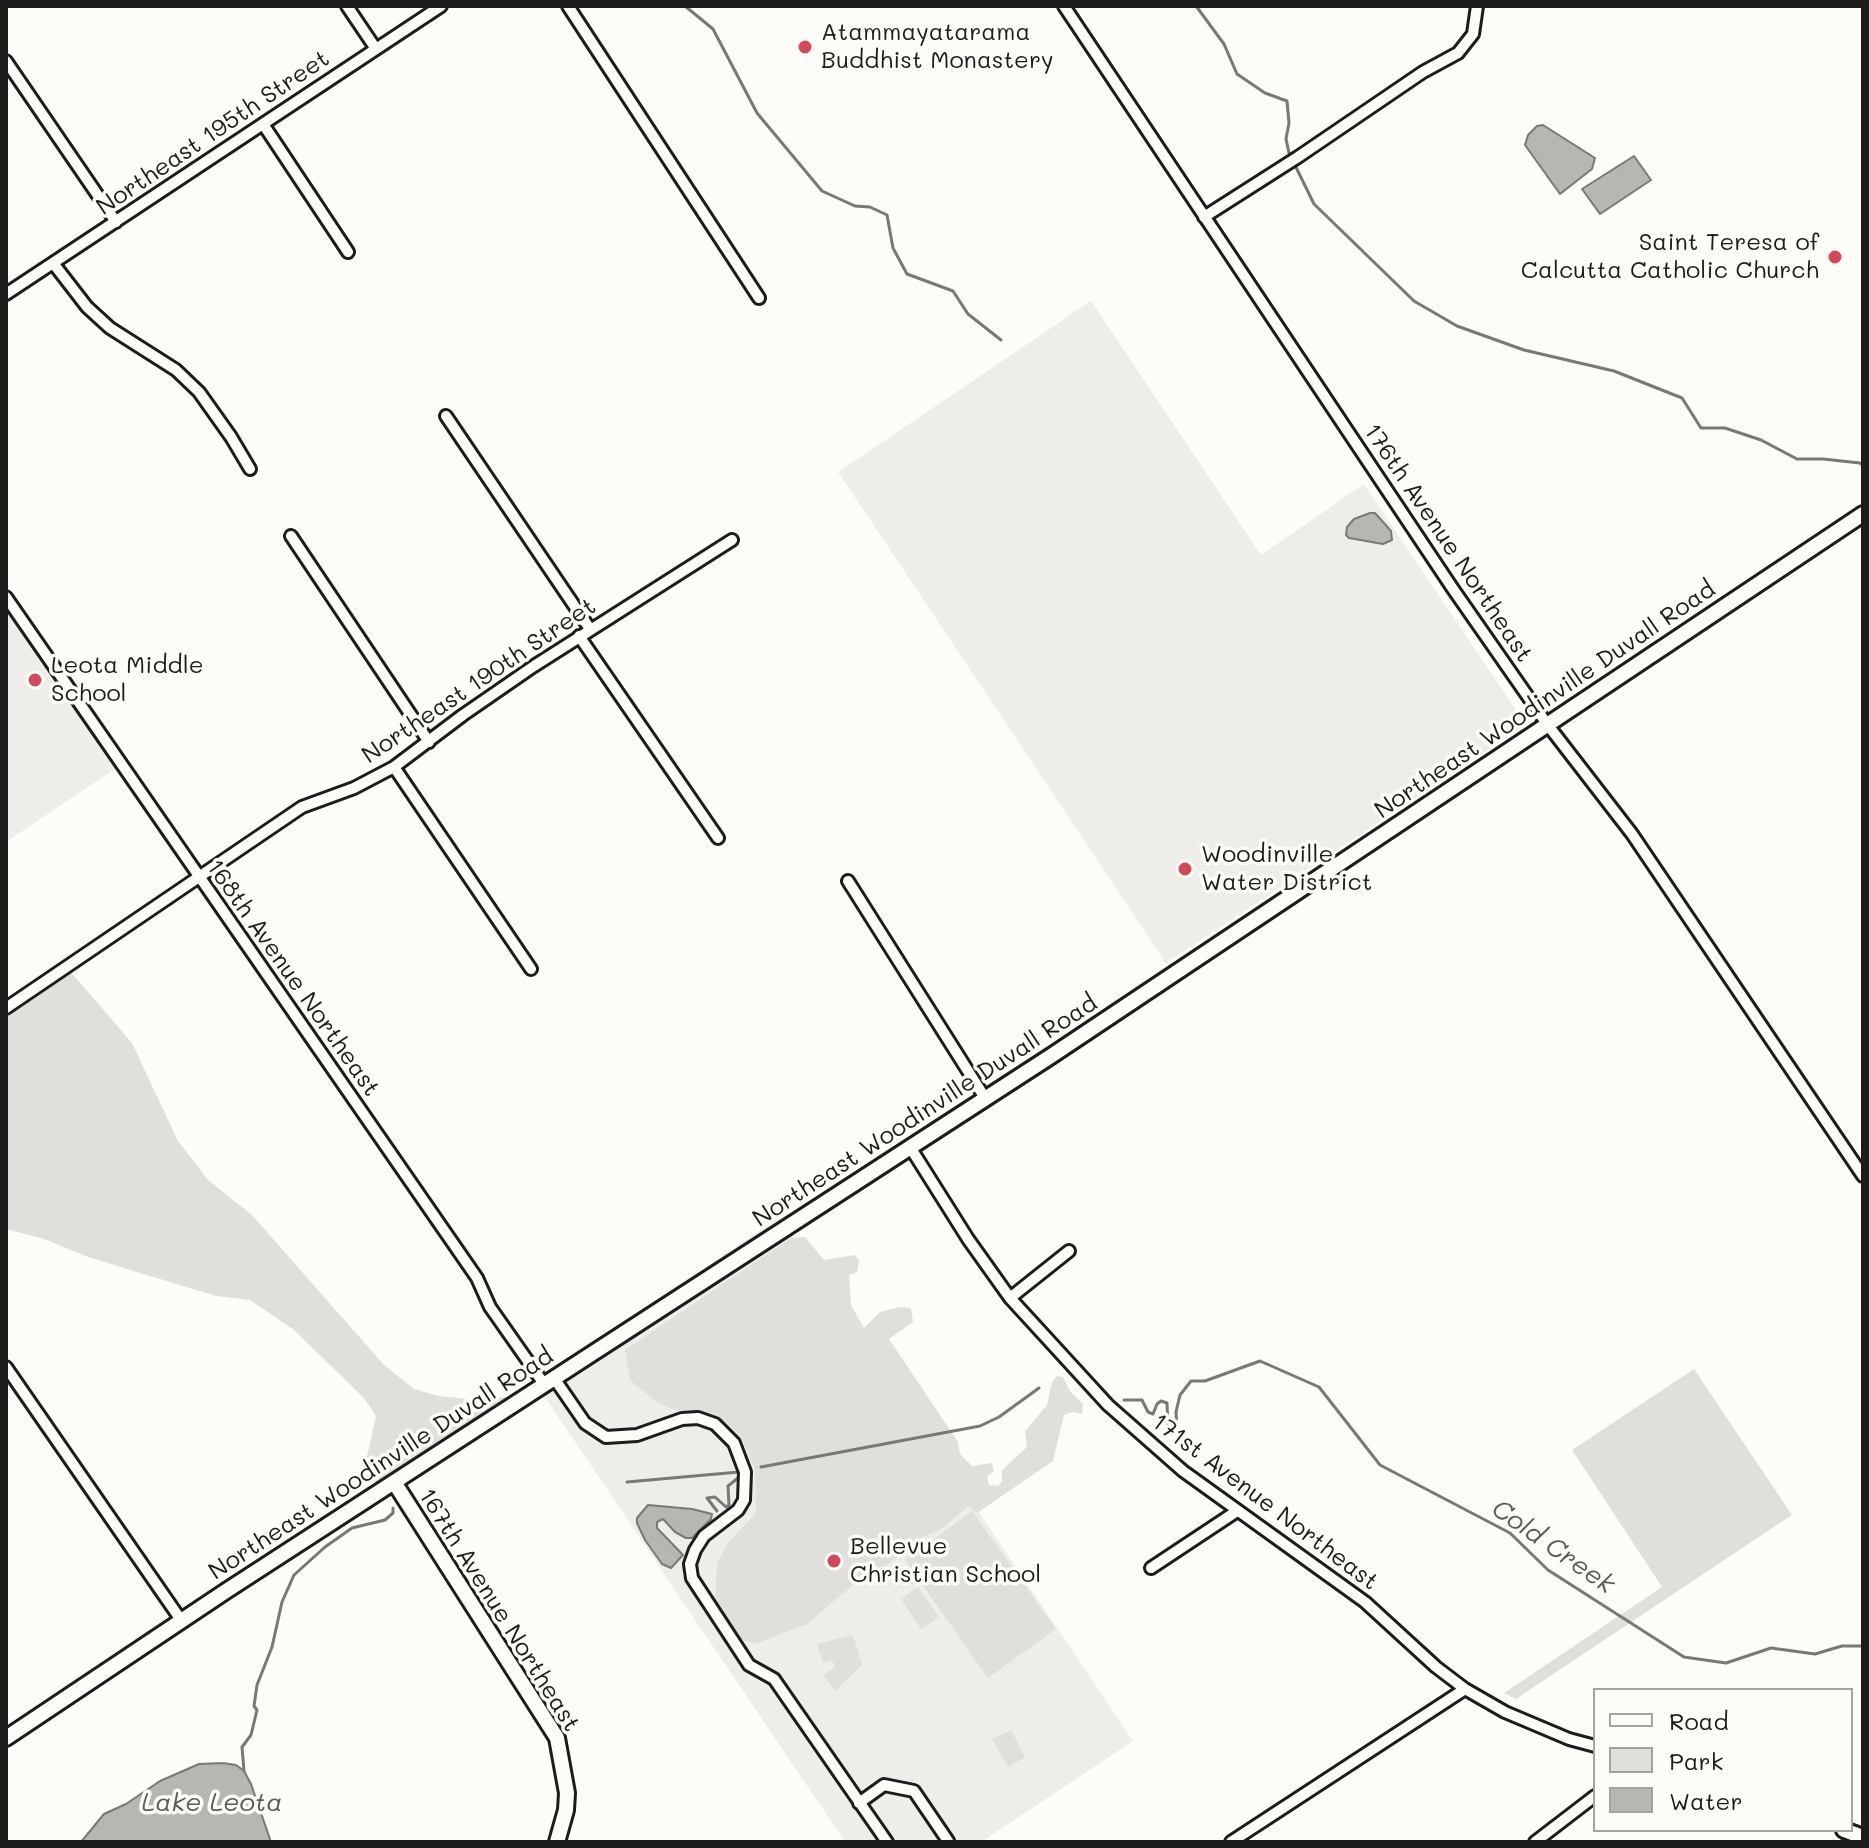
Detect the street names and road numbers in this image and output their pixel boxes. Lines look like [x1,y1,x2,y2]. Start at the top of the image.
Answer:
street label: Northeast 195th Street [91,44,335,222]
street label: 176th Avenue Northeast [1357,418,1539,668]
street label: Northeast Woodinville Duvall Road [1369,575,1721,825]
street label: Northeast 190th Street [357,592,601,770]
street label: 168th Avenue Northeast [200,854,386,1102]
street label: Northeast Woodinville Duvall Road [747,989,1103,1233]
street label: Northeast Woodinville Duvall Road [203,1342,559,1586]
street label: 171st Avenue Northeast [1146,1408,1384,1596]
street label: 167th Avenue Northeast [412,1483,586,1737]

